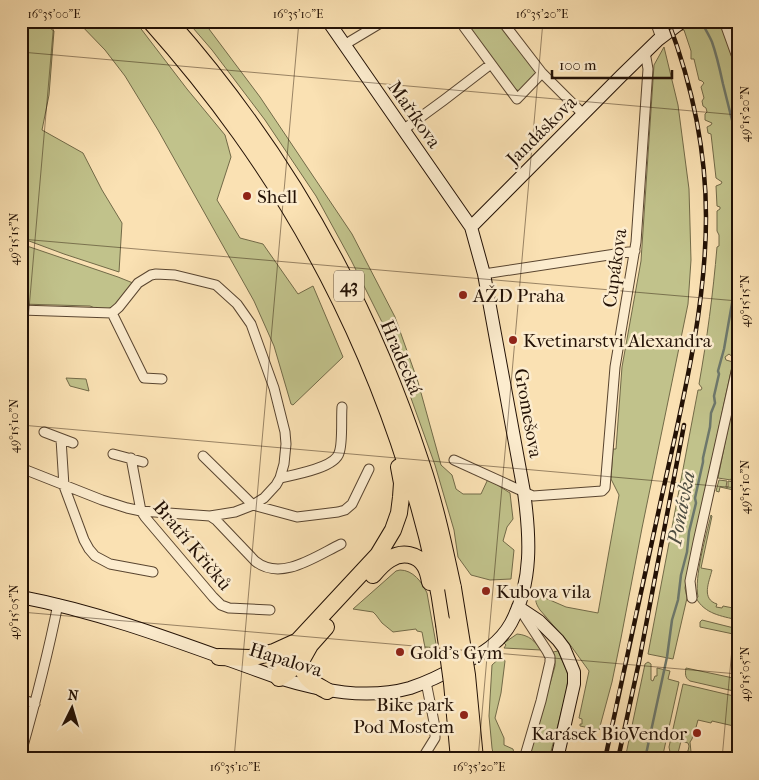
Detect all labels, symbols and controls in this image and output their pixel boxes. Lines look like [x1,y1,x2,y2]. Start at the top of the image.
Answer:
text: 16°35'00"E [27,7,81,21]
text: 16°35'10"E [273,7,323,21]
text: 16°35'20"E [516,7,568,21]
scale bar [552,48,672,80]
text: 100 m [559,56,597,74]
street label: Maříkova [383,77,445,152]
text: 49°15'20"N [738,86,752,142]
street label: Jandáskova [501,91,581,172]
place label: Shell [257,186,297,208]
marker: Shell [241,190,253,202]
text: 49°15'15"N [7,213,21,265]
street label: Cupákova [599,227,631,309]
road number: 43 [334,270,364,302]
text: 49°15'15"N [738,275,752,327]
place label: AŽD Praha [472,284,565,307]
marker: AŽD Praha [457,289,469,301]
street label: Hradecká [376,317,427,398]
place label: Kvetinarstvi Alexandra [523,330,712,352]
marker: Kvetinarstvi Alexandra [507,334,519,346]
street label: Gromešova [509,367,547,460]
text: 49°15'10"N [7,399,21,453]
text: 49°15'10"N [738,460,752,514]
water label: Ponávka [663,469,700,548]
street label: Bratří Křičků [148,496,236,595]
place label: Kubova vila [496,581,591,603]
text: 49°15'05"N [7,584,21,640]
marker: Kubova vila [480,585,492,597]
street label: Hapalova [246,638,325,682]
place label: Gold's Gym [410,642,503,664]
marker: Gold's Gym [394,646,406,658]
text: 49°15'05"N [738,646,752,702]
north arrow [48,682,98,732]
text: N [67,687,79,705]
place label: Bike park Pod Mostem [353,694,454,738]
marker: Bike park Pod Mostem [458,709,470,721]
place label: Karásek BioVendor [531,723,688,745]
marker: Karásek BioVendor [691,727,703,739]
text: 16°35'10"E [210,760,260,774]
text: 16°35'20"E [453,760,505,774]

